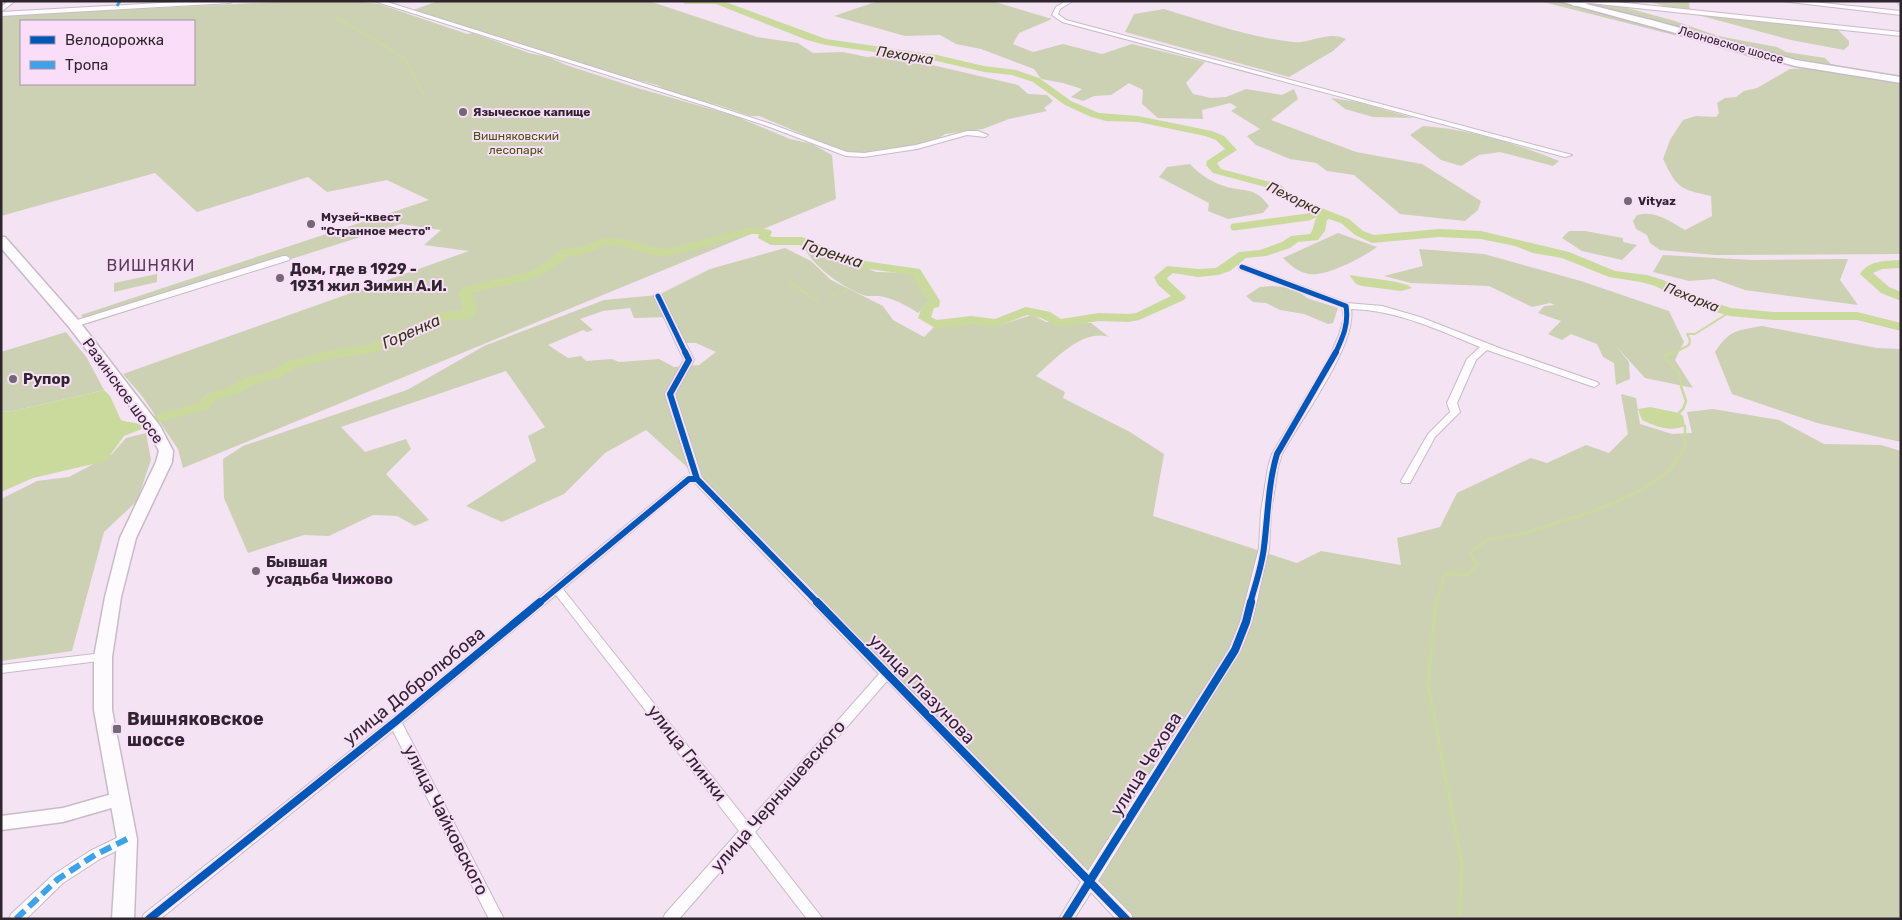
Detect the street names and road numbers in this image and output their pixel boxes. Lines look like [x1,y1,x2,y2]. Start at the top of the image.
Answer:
street label: Леоновское шоссе [1677,23,1785,67]
street label: Разинское шоссе [79,335,167,447]
street label: улица Добролюбова [339,622,489,750]
street label: улица Глазунова [864,629,980,749]
street label: улица Глинки [642,700,732,806]
street label: улица Чехова [1105,708,1187,820]
street label: улица Чернышевского [706,716,850,876]
street label: улица Чайковского [399,741,493,899]

